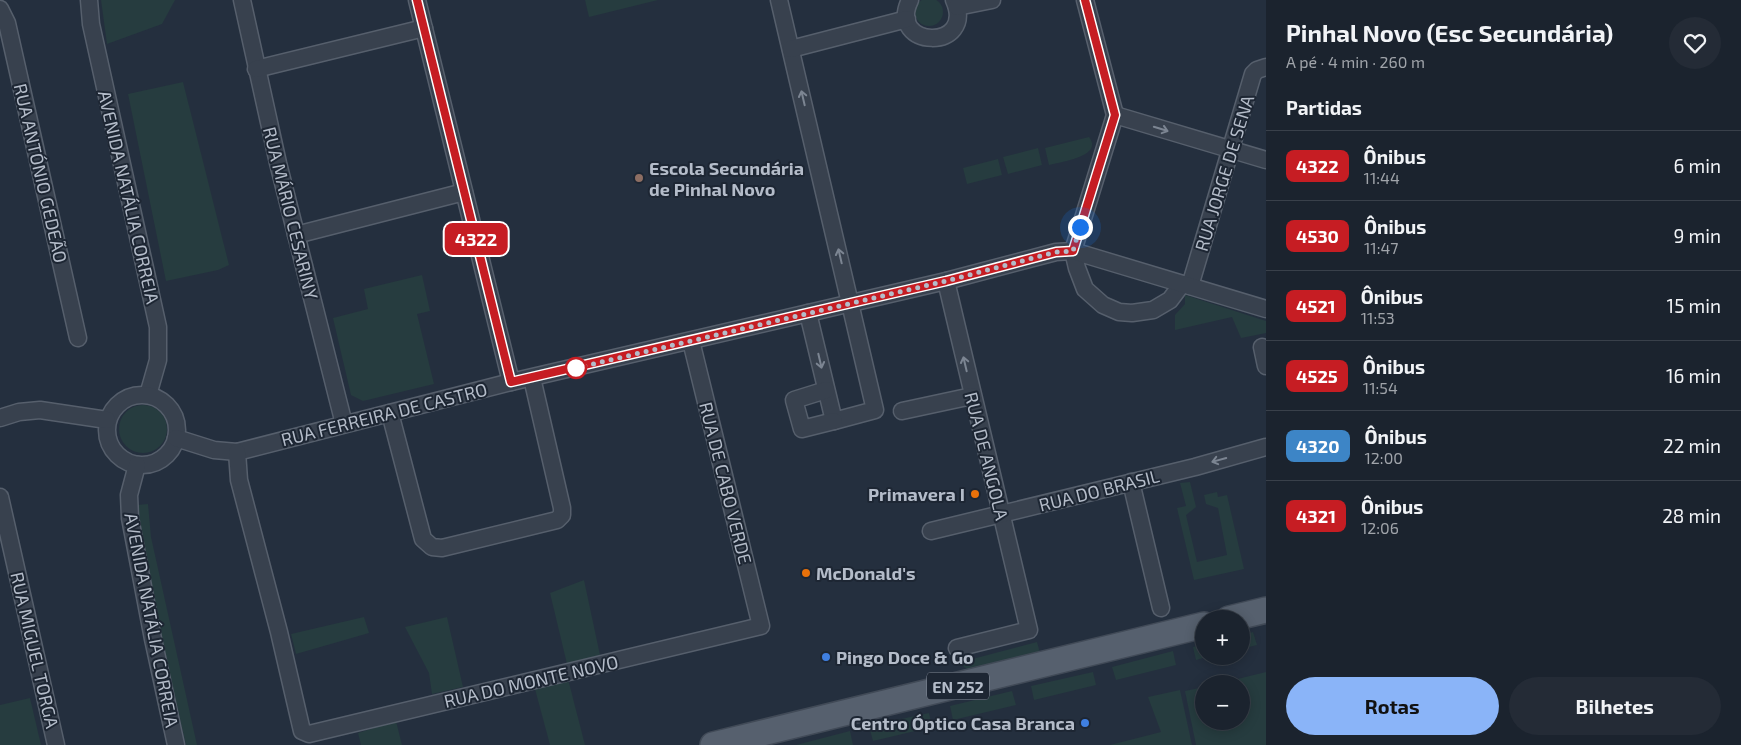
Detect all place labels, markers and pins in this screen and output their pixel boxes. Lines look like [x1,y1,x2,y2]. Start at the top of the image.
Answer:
place label: Escola Secundária de Pinhal Novo [649,157,804,200]
marker: Escola Secundária de Pinhal Novo [633,172,645,184]
unlabelled marker [565,357,587,379]
place label: Primavera I [868,483,965,505]
marker: Primavera I [969,488,981,500]
place label: McDonald's [816,562,916,584]
marker: McDonald's [800,567,812,579]
place label: Pingo Doce & Go [836,646,974,668]
marker: Pingo Doce & Go [820,651,832,663]
place label: Centro Óptico Casa Branca [851,712,1075,734]
marker: Centro Óptico Casa Branca [1079,717,1091,729]

